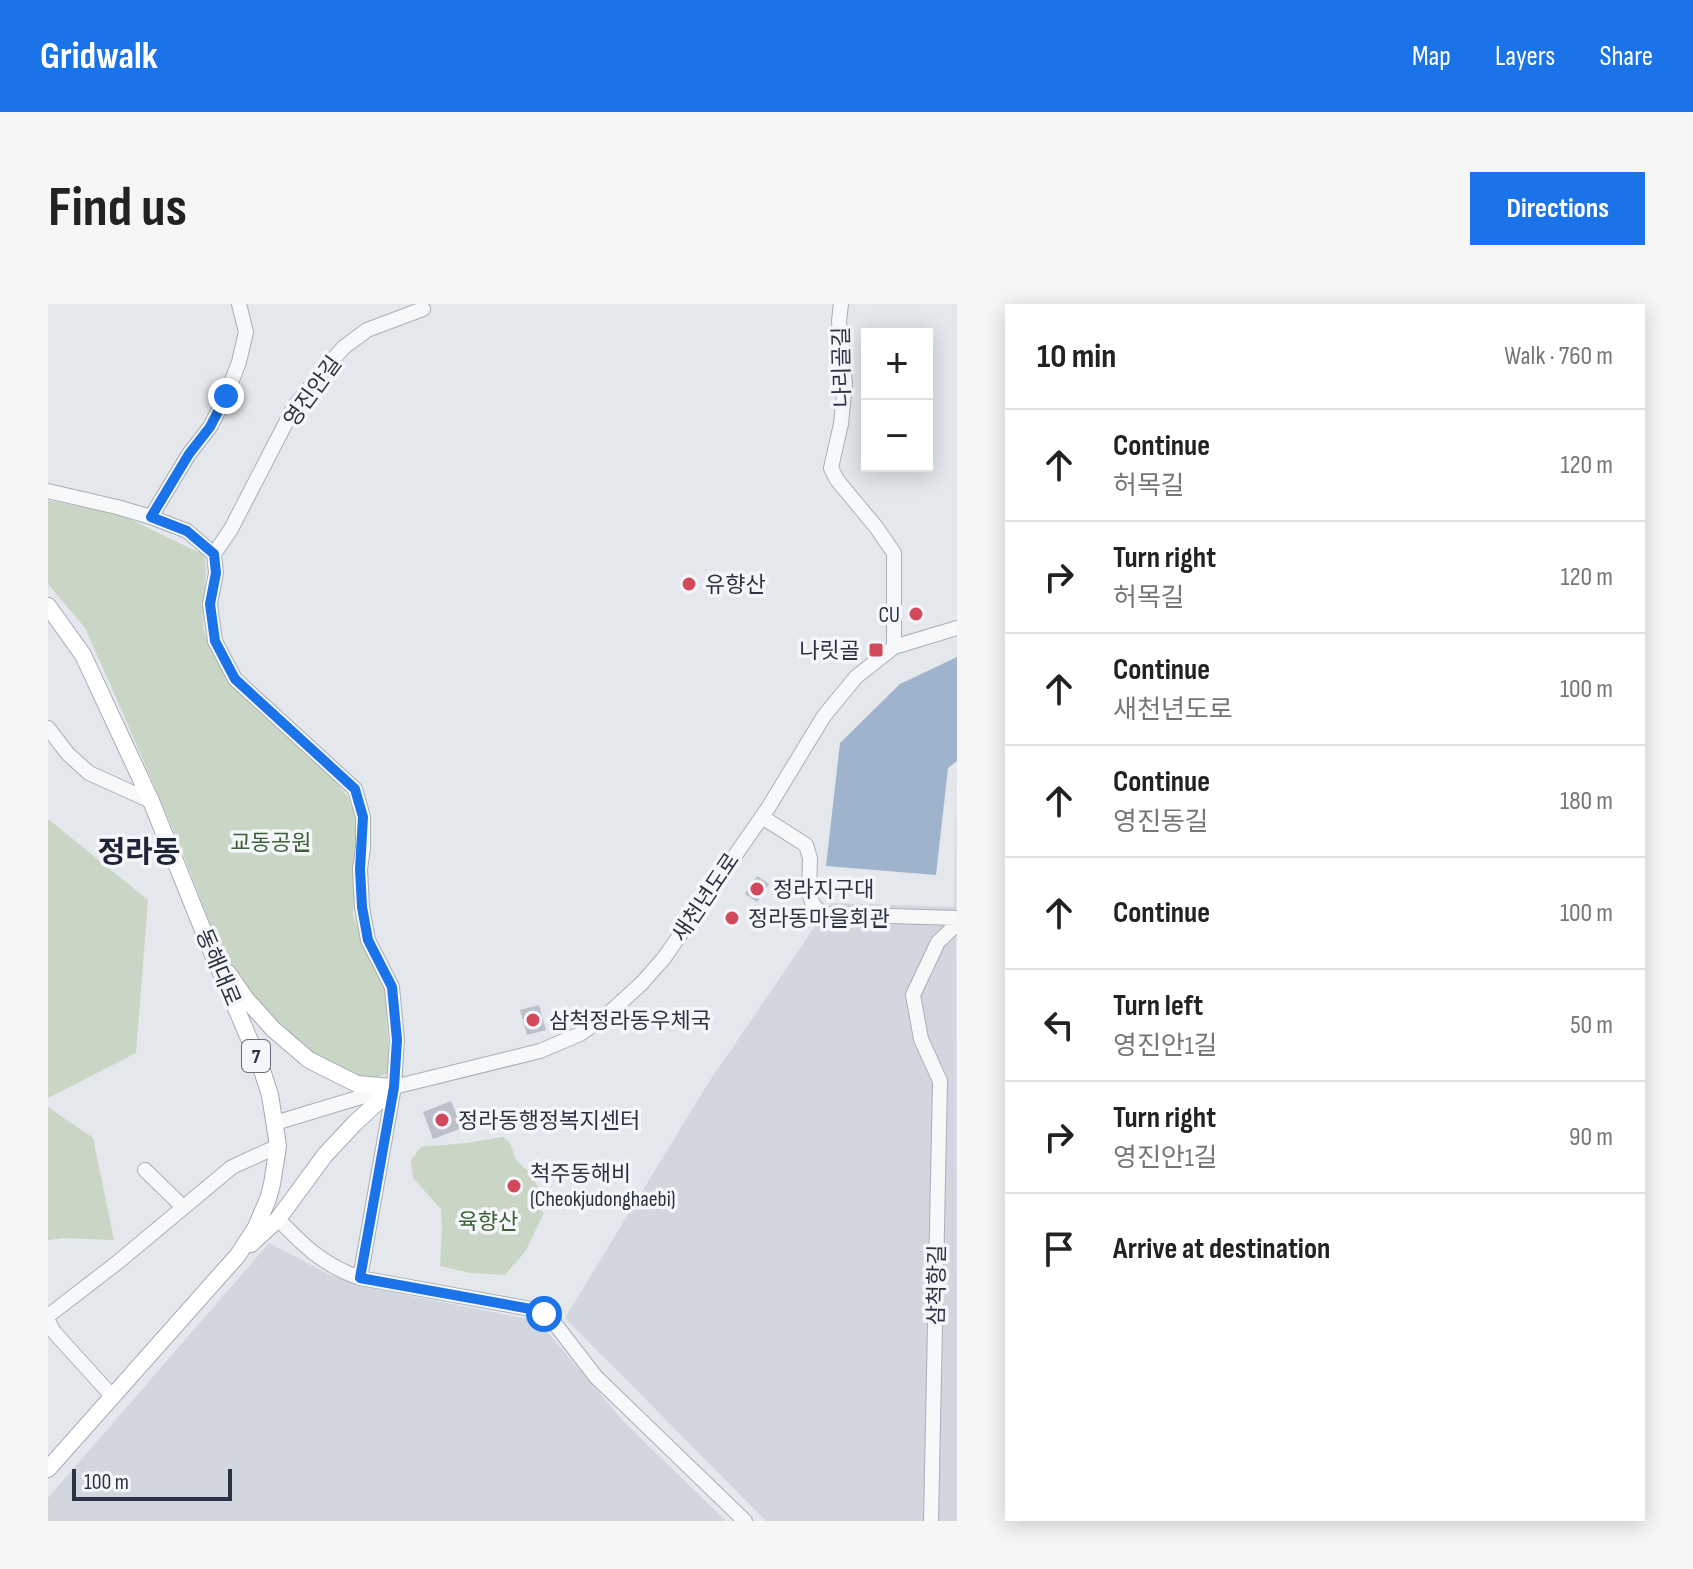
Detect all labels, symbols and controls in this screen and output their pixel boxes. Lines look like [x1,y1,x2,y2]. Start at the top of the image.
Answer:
text: Gridwalk [40,34,158,79]
text: Map [1412,40,1451,73]
text: Layers [1495,40,1555,73]
text: Share [1599,40,1653,73]
button: Directions [1470,172,1645,245]
text: Find us [48,175,187,242]
street label: 나리골길 [828,326,857,408]
map controls [861,328,933,472]
button: + [861,328,933,400]
text: 10 min [1037,336,1116,377]
text: Walk · 760 m [1504,341,1613,372]
street label: 영진안길 [278,351,348,433]
route end [208,378,244,414]
button: − [861,400,933,472]
text: Continue [1113,428,1210,464]
icon: ahead [1037,443,1081,487]
text: 120 m [1560,450,1613,481]
text: 허목길 [1113,471,1185,502]
text: Turn right [1113,540,1216,576]
icon: right [1037,555,1081,599]
text: 120 m [1560,562,1613,593]
place label: 유향산 [705,572,766,599]
marker: 유향산 [680,575,698,593]
text: 허목길 [1113,583,1185,614]
place label: CU [878,602,900,629]
marker: CU [907,605,925,623]
place label: 나릿골 [799,638,860,665]
marker: 나릿골 [867,641,885,659]
text: Continue [1113,652,1210,688]
icon: ahead [1037,667,1081,711]
text: 100 m [1560,674,1613,705]
text: 새천년도로 [1113,695,1233,726]
text: Continue [1113,764,1210,800]
icon: ahead [1037,779,1081,823]
text: 180 m [1560,786,1613,817]
text: 영진동길 [1113,807,1209,838]
park label: 교동공원 [231,830,311,857]
district label: 정라동 [98,835,180,871]
street label: 새천년도로 [667,848,746,947]
place label: 정라지구대 [773,877,874,904]
marker: 정라지구대 [748,880,766,898]
icon: ahead [1037,891,1081,935]
text: Continue [1113,895,1210,931]
text: 100 m [1560,898,1613,929]
place label: 정라동마을회관 [748,906,890,933]
marker: 정라동마을회관 [723,909,741,927]
street label: 동해대로 [189,925,246,1010]
text: Turn left [1113,988,1203,1024]
icon: left [1037,1003,1081,1047]
place label: 삼척정라동우체국 [549,1008,711,1035]
text: 50 m [1570,1010,1613,1041]
marker: 삼척정라동우체국 [524,1011,542,1029]
text: 영진안1길 [1113,1031,1218,1062]
road number: 7 [242,1040,270,1072]
text: Turn right [1113,1100,1216,1136]
place label: 정라동행정복지센터 [458,1108,640,1135]
marker: 정라동행정복지센터 [433,1111,451,1129]
icon: right [1037,1115,1081,1159]
text: 90 m [1569,1122,1613,1153]
text: 영진안1길 [1113,1143,1218,1174]
place label: 척주동해비 (Cheokjudonghaebi) [530,1161,676,1213]
marker: 척주동해비 (Cheokjudonghaebi) [505,1177,523,1195]
park label: 육향산 [458,1209,518,1236]
icon: arrive [1037,1227,1081,1271]
text: Arrive at destination [1113,1231,1330,1267]
street label: 삼척항길 [923,1244,952,1326]
route start [526,1296,562,1332]
scale bar [72,1465,232,1501]
text: 100 m [84,1469,129,1496]

